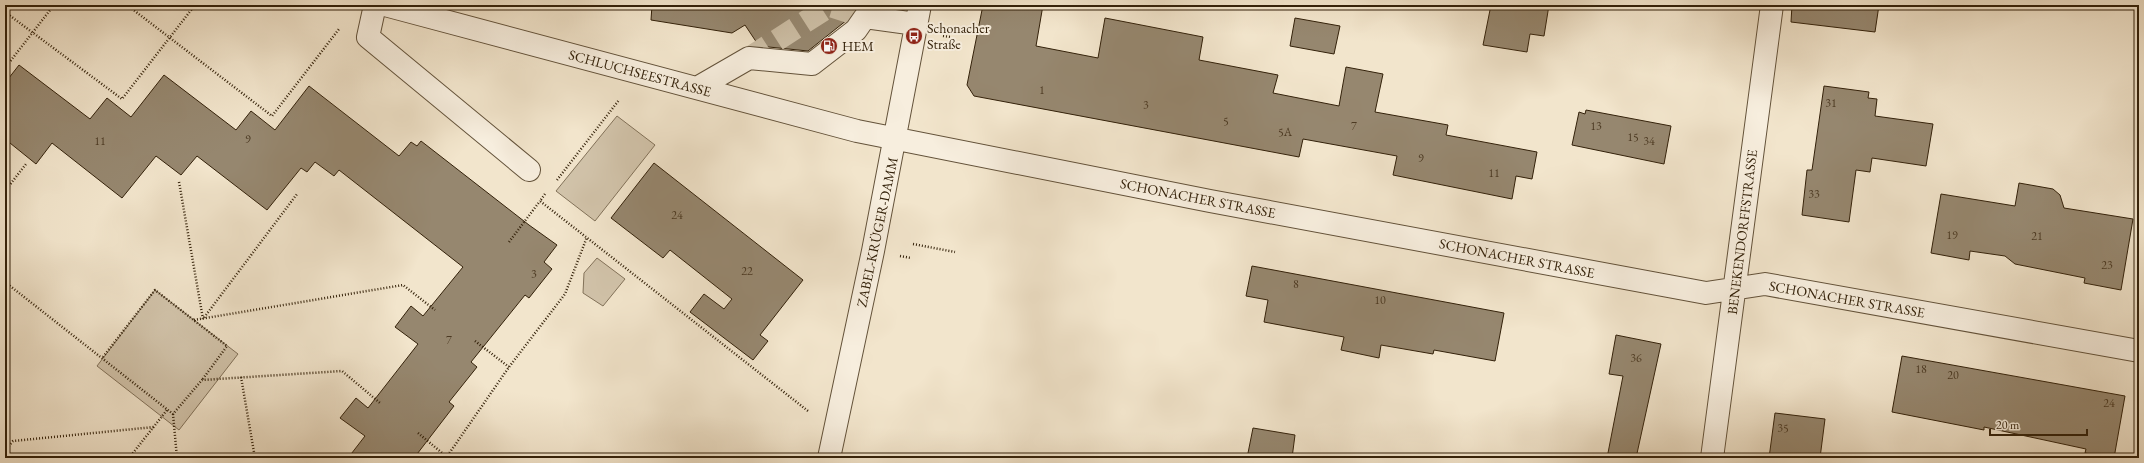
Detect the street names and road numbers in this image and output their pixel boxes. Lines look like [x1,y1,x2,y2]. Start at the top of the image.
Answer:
street label: SCHLUCHSEESTRASSE [567,45,713,101]
street label: BENEKENDORFFSTRASSE [1723,148,1761,316]
street label: ZABEL-KRÜGER-DAMM [852,155,902,309]
street label: SCHONACHER STRASSE [1119,174,1277,222]
street label: SCHONACHER STRASSE [1438,234,1596,282]
street label: SCHONACHER STRASSE [1768,276,1926,322]

